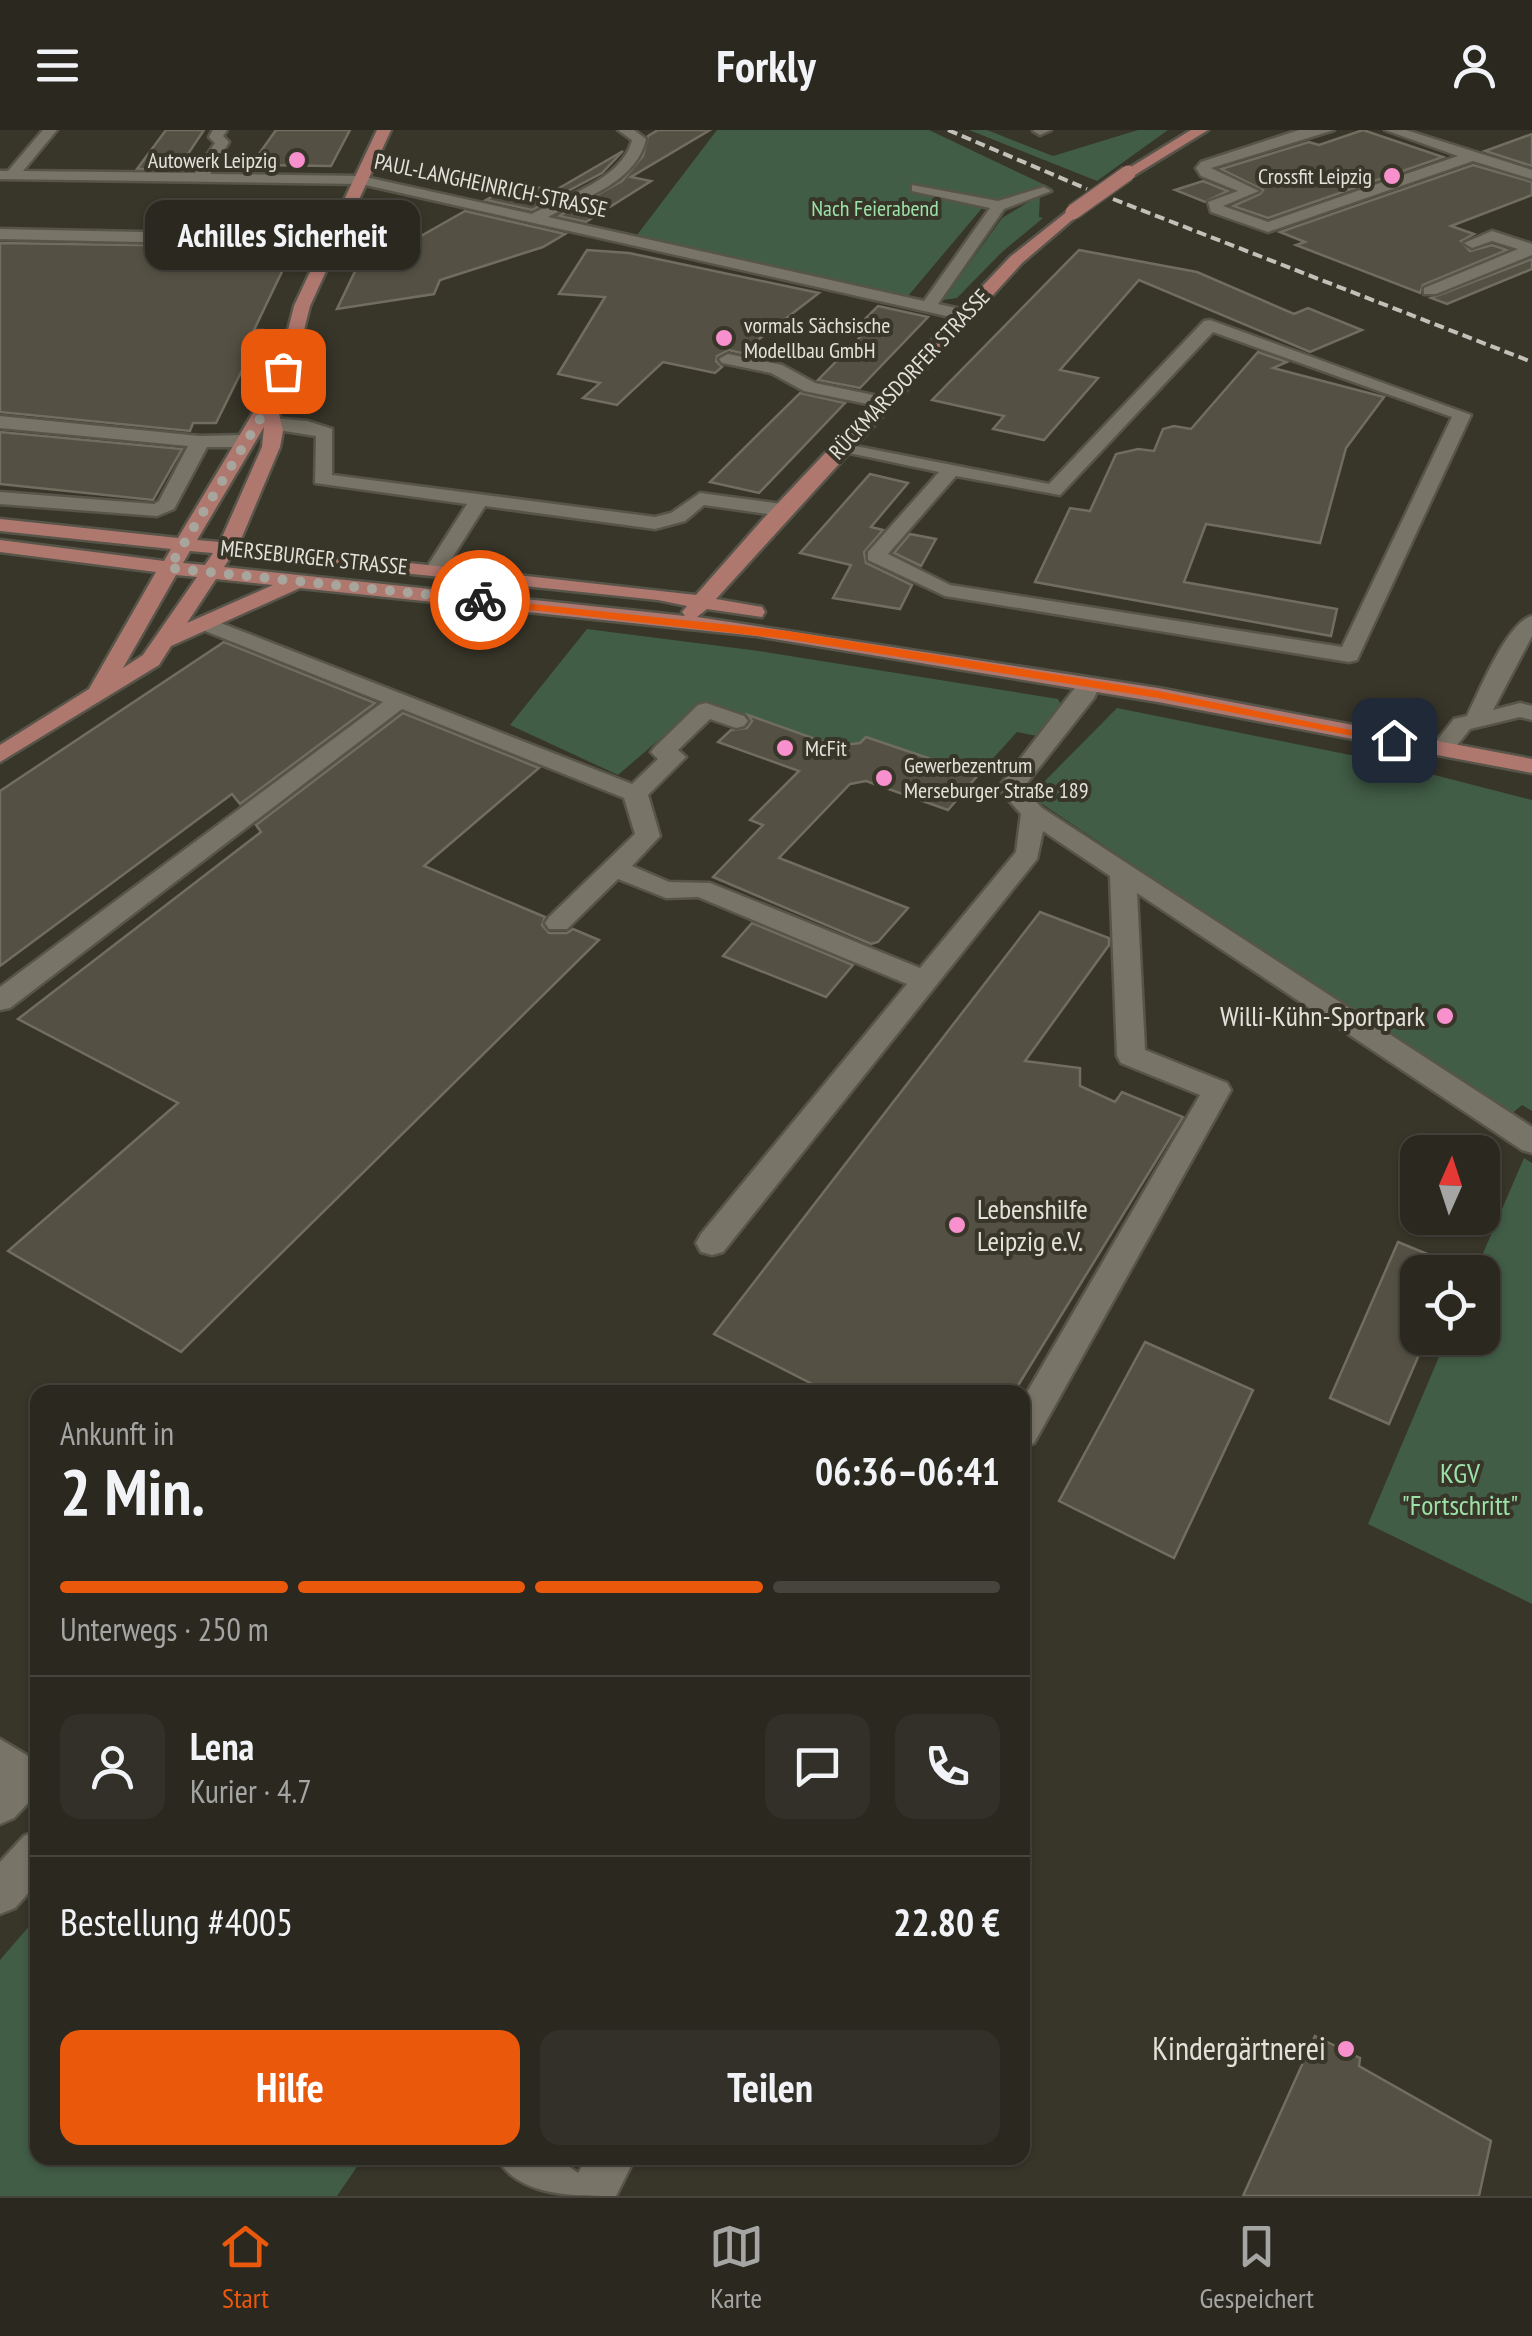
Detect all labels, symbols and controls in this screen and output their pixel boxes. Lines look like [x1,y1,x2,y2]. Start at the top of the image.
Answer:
text: Forkly [716,36,816,94]
icon: menu [30,38,85,93]
icon: person [1447,38,1502,93]
place label: Autowerk Leipzig [148,146,277,174]
street label: PAUL-LANGHEINRICH-STRASSE [372,147,610,223]
marker: Autowerk Leipzig [286,149,308,171]
place label: Crossfit Leipzig [1258,162,1372,190]
marker: Crossfit Leipzig [1381,165,1403,187]
park label: Nach Feierabend [811,194,939,222]
callout: Achilles Sicherheit [146,201,420,271]
text: Achilles Sicherheit [178,214,387,256]
street label: RÜCKMARSDORFER STRASSE [823,283,995,465]
place label: vormals Sächsische Modellbau GmbH [744,311,890,364]
marker: vormals Sächsische Modellbau GmbH [713,327,735,349]
pin [241,329,326,414]
icon: bag [256,344,311,399]
street label: MERSEBURGER STRASSE [219,533,409,581]
courier [430,550,530,650]
icon: bike [453,573,508,628]
pin [1352,698,1437,783]
icon: home [1367,713,1422,768]
place label: McFit [805,734,847,762]
marker: McFit [774,737,796,759]
place label: Gewerbezentrum Merseburger Straße 189 [904,751,1089,804]
marker: Gewerbezentrum Merseburger Straße 189 [873,767,895,789]
place label: Willi-Kühn-Sportpark [1220,997,1425,1034]
marker: Willi-Kühn-Sportpark [1434,1005,1456,1027]
north arrow [1400,1135,1500,1235]
map controls [1400,1135,1500,1355]
place label: Lebenshilfe Leipzig e.V. [977,1190,1088,1259]
marker: Lebenshilfe Leipzig e.V. [946,1214,968,1236]
button: locate [1400,1255,1500,1355]
text: Ankunft in [60,1412,174,1454]
text: 06:36–06:41 [815,1446,1000,1495]
text: 2 Min. [60,1449,205,1533]
park label: KGV "Fortschritt" [1402,1454,1518,1523]
text: Unterwegs · 250 m [60,1608,269,1650]
button: person [60,1714,165,1819]
button: chat [765,1714,870,1819]
button: phone [895,1714,1000,1819]
text: Lena [190,1721,254,1770]
text: Kurier · 4.7 [190,1770,312,1812]
text: Bestellung #4005 [60,1897,293,1946]
text: 22.80 € [893,1897,1000,1946]
place label: Kindergärtnerei [1152,2027,1326,2069]
button: Hilfe [60,2030,520,2145]
button: Teilen [540,2030,1000,2145]
marker: Kindergärtnerei [1335,2038,1357,2060]
tab: Start [218,2219,273,2316]
tab: Karte [709,2219,764,2316]
tab: Gespeichert [1200,2219,1314,2316]

